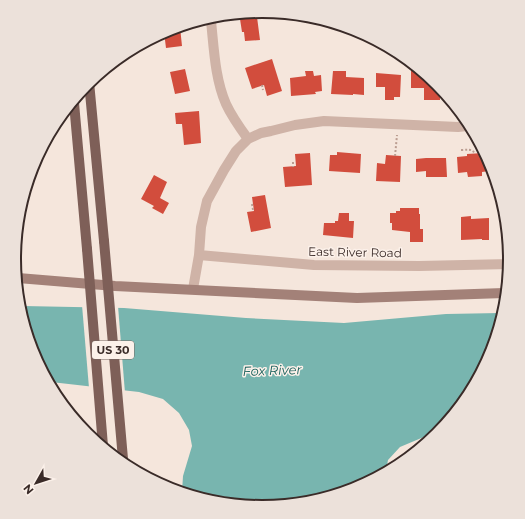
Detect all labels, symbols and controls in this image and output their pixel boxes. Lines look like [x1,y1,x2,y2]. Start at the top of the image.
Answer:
street label: East River Road [308,244,402,260]
road number: US 30 [92,341,134,359]
water label: Fox River [242,361,303,379]
north arrow [16,463,56,503]
text: N [20,481,36,497]

